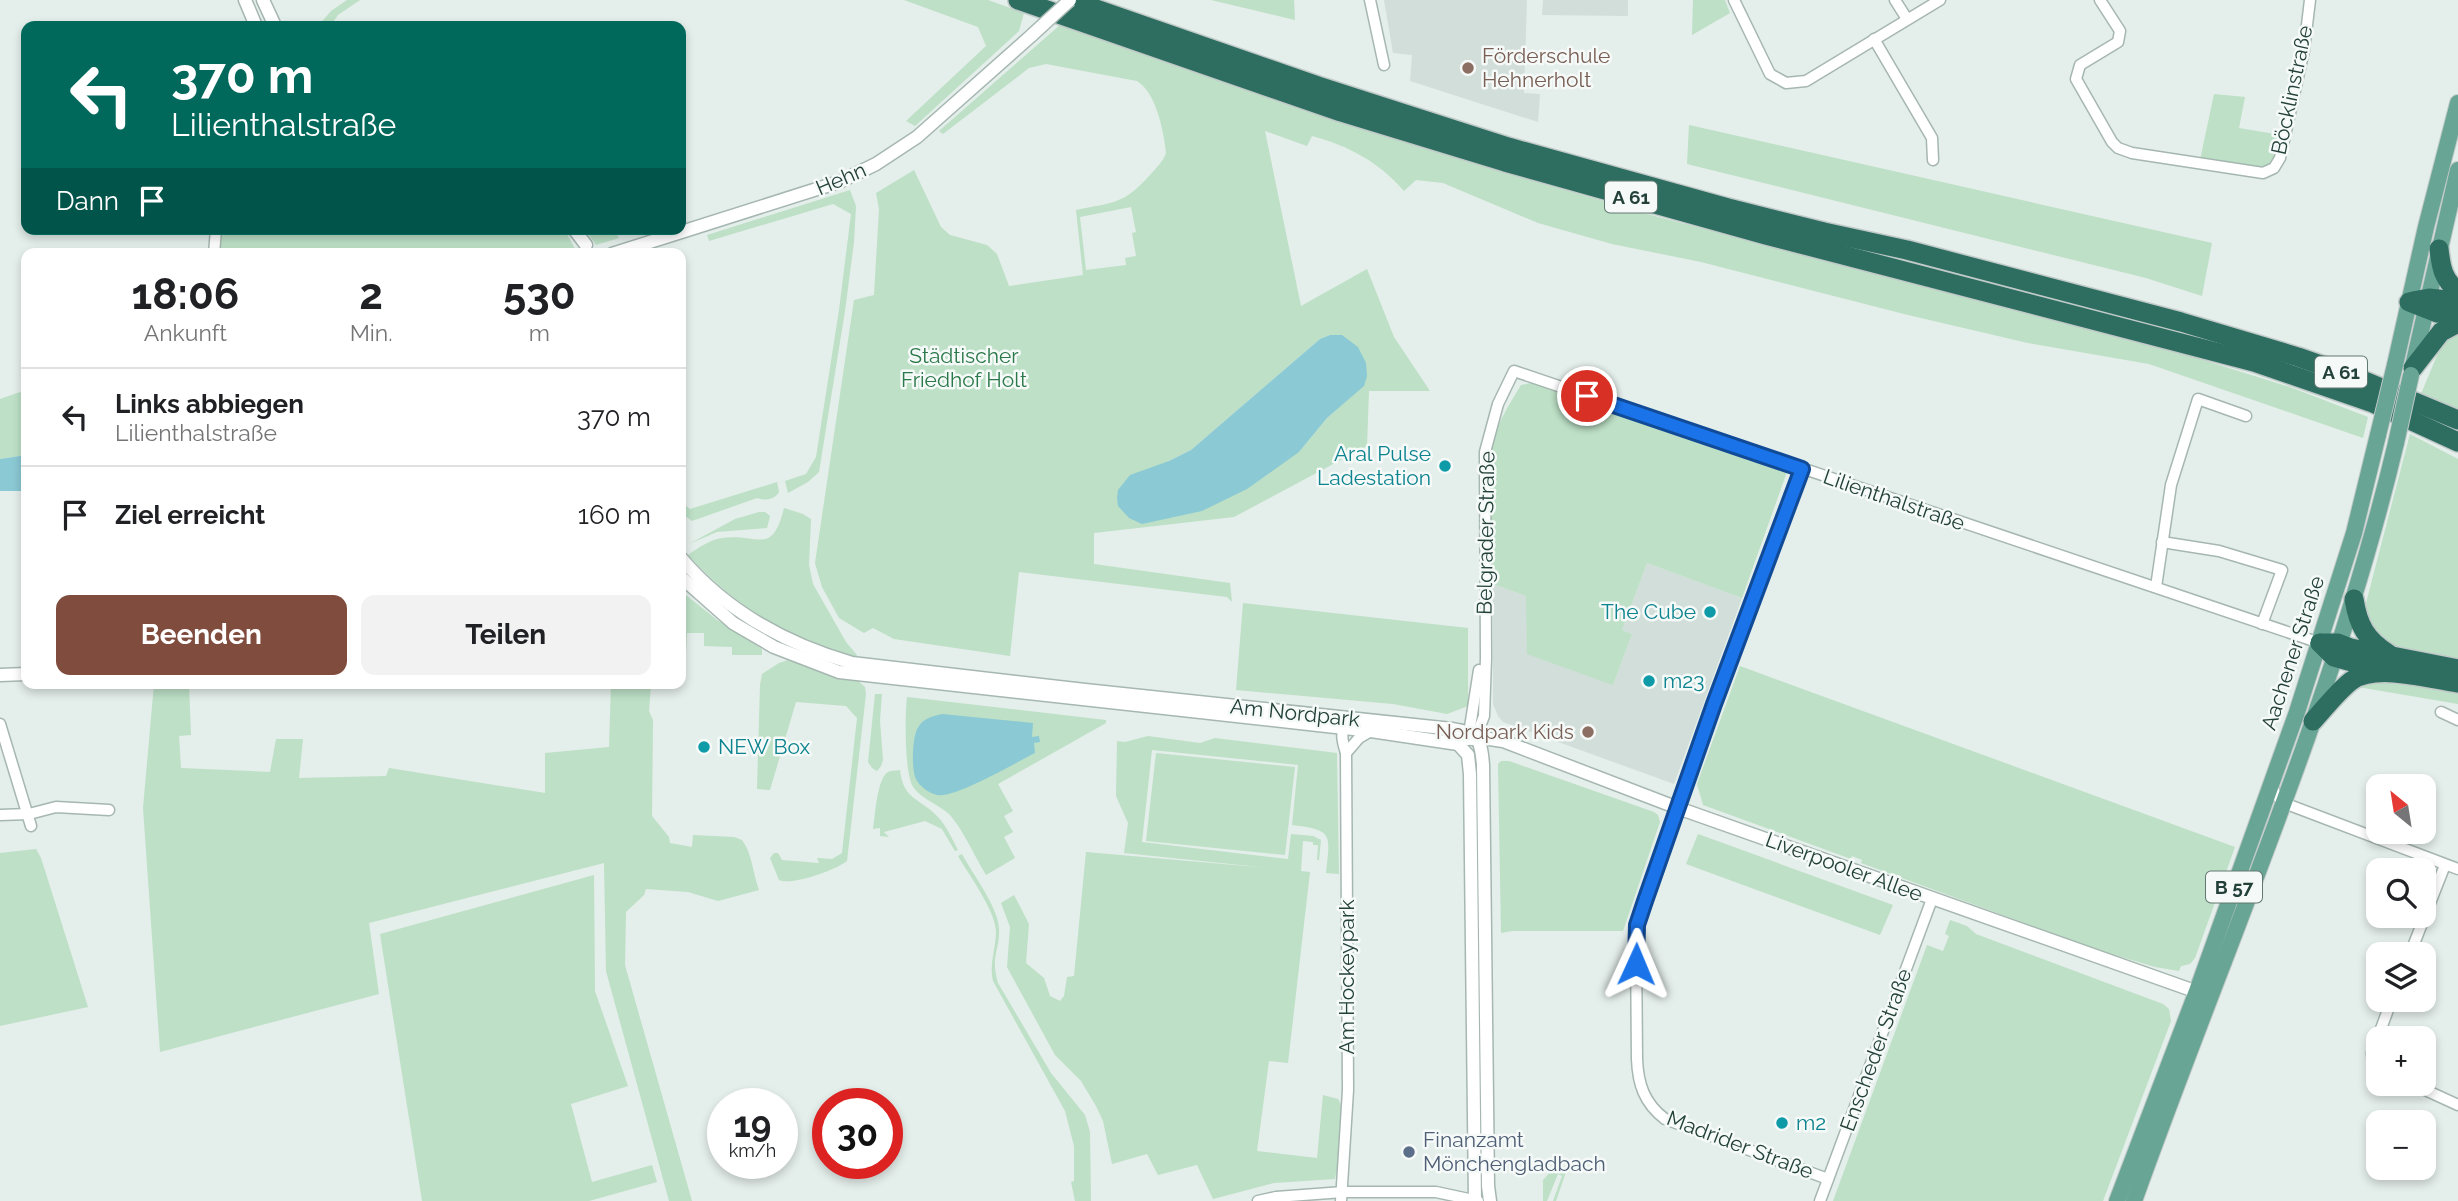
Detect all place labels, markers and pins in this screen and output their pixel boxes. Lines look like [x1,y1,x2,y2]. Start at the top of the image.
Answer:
place label: Förderschule Hehnerholt [1482,43,1610,92]
marker: Förderschule Hehnerholt [1460,60,1476,76]
pin [1557,366,1617,426]
place label: Aral Pulse Ladestation [1317,441,1431,490]
marker: Aral Pulse Ladestation [1437,458,1453,474]
place label: The Cube [1601,599,1696,624]
marker: The Cube [1702,604,1718,620]
place label: m23 [1663,668,1704,693]
marker: m23 [1641,673,1657,689]
place label: Nordpark Kids [1436,719,1574,744]
marker: Nordpark Kids [1580,724,1596,740]
place label: NEW Box [718,734,811,759]
marker: NEW Box [696,739,712,755]
place label: m2 [1796,1110,1826,1135]
marker: m2 [1774,1115,1790,1131]
place label: Finanzamt Mönchengladbach [1423,1127,1606,1176]
marker: Finanzamt Mönchengladbach [1401,1144,1417,1160]

